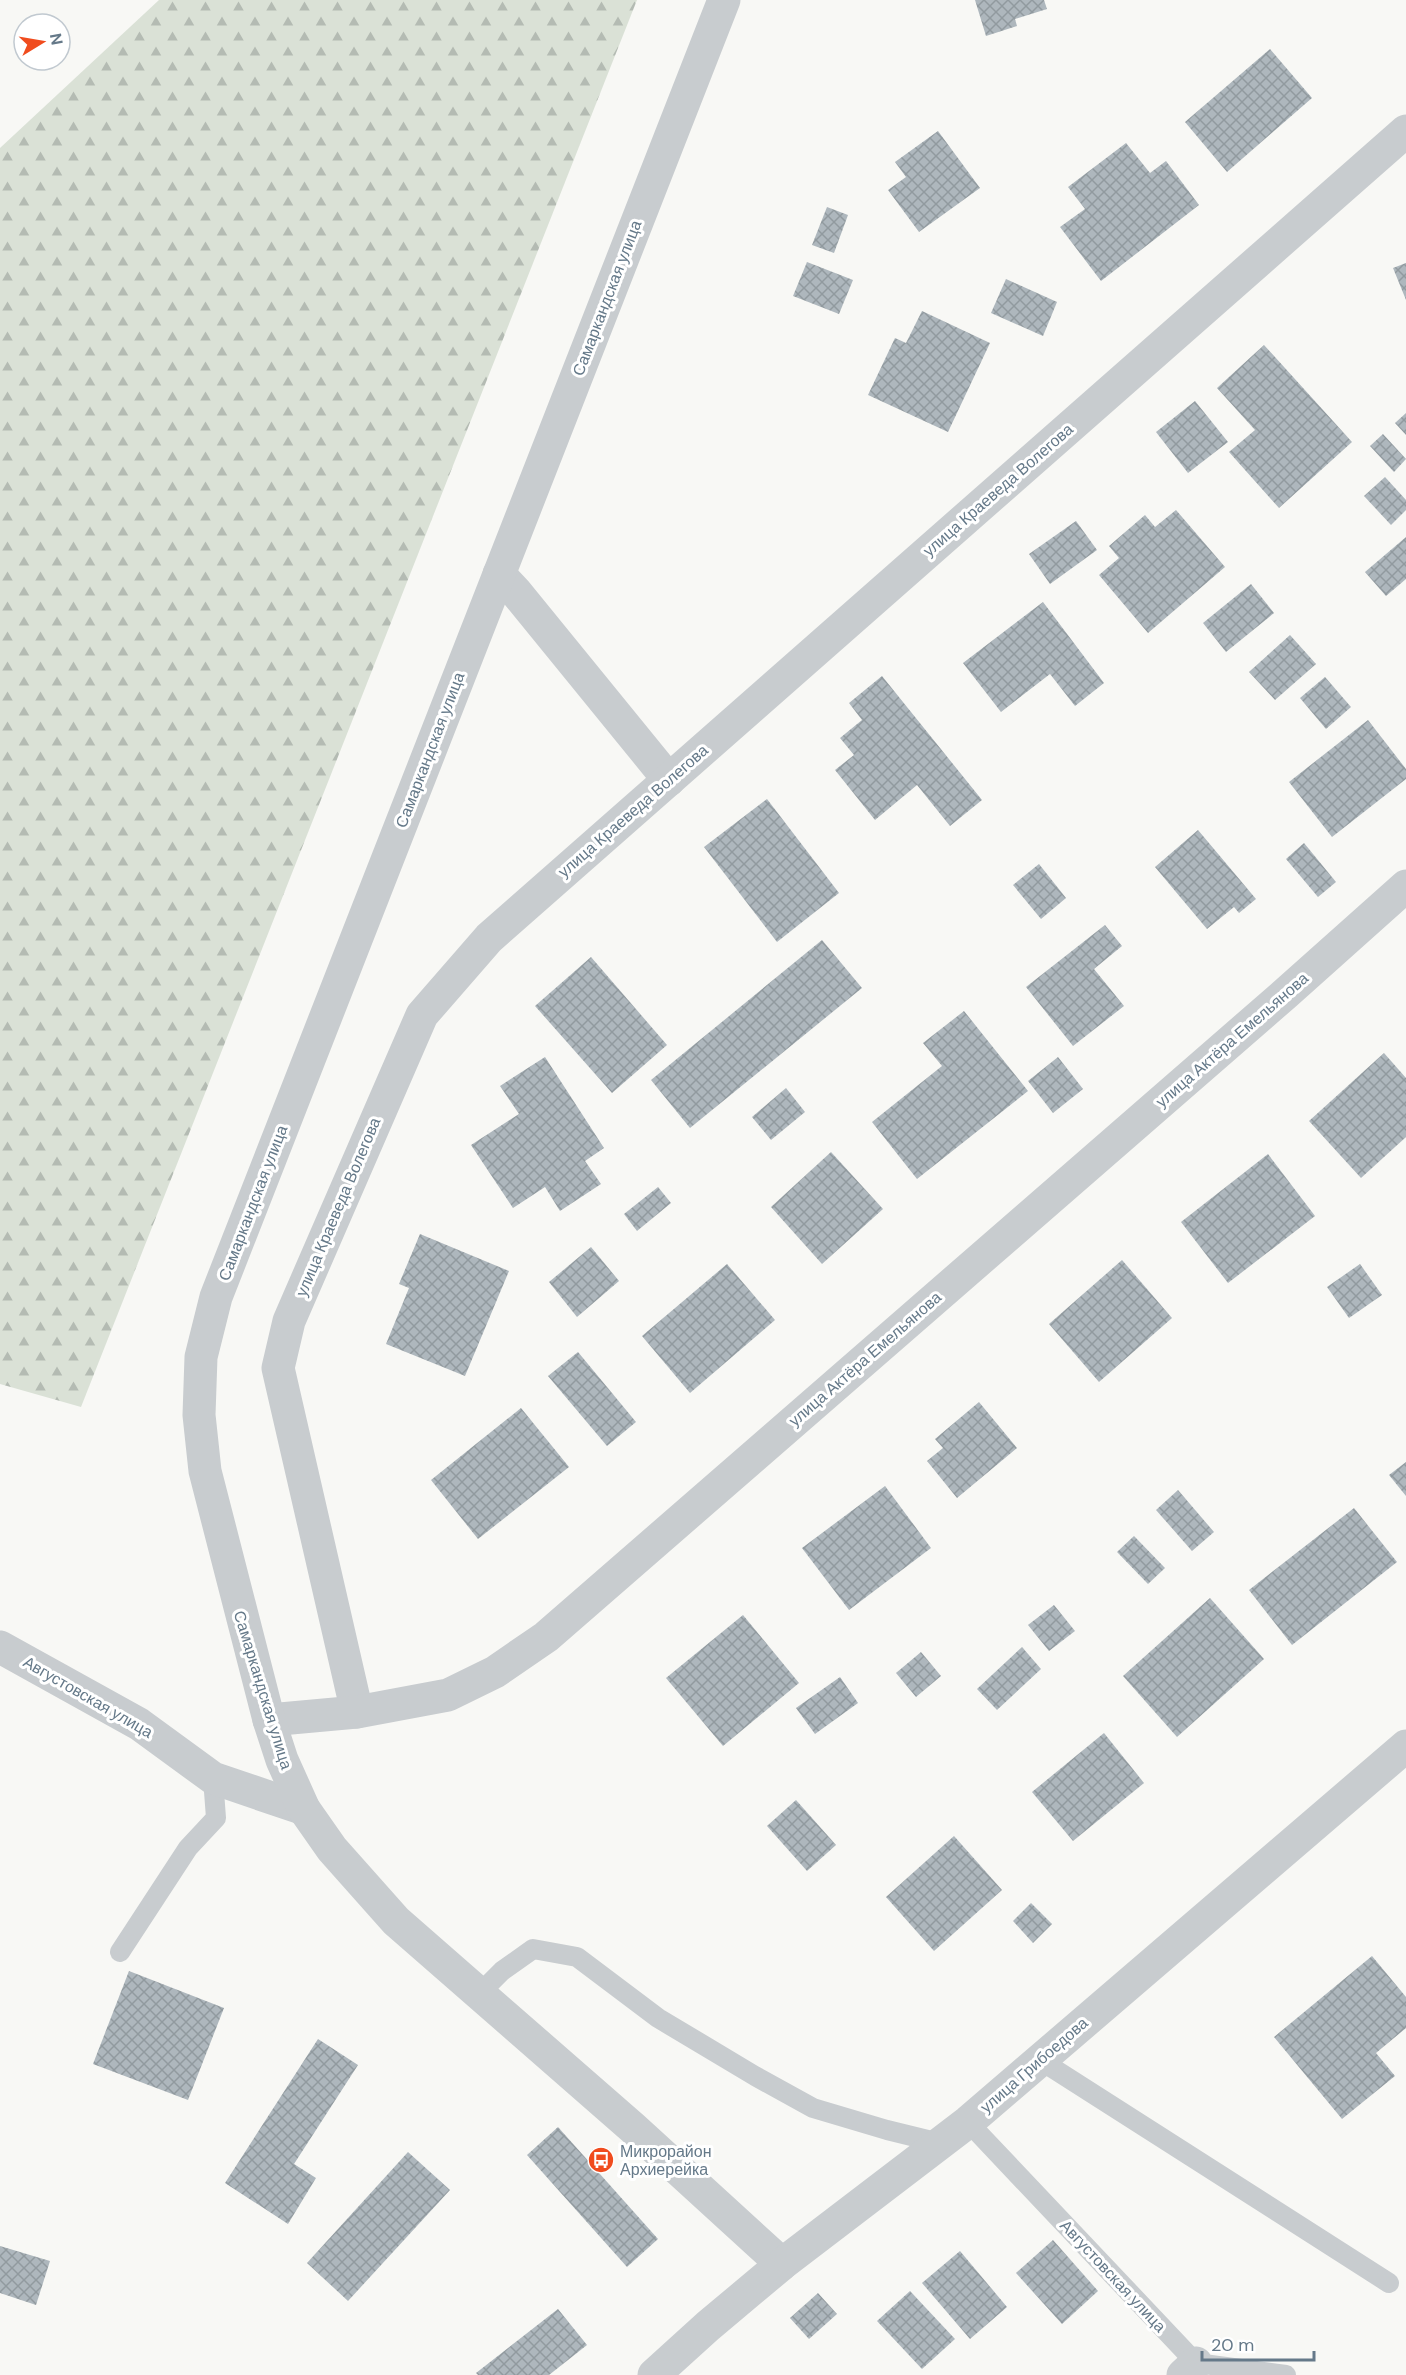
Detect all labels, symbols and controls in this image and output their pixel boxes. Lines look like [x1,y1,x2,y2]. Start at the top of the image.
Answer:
north arrow [12,12,72,72]
text: N [45,32,68,47]
street label: Самаркандская улица [568,217,646,379]
street label: улица Краеведа Волегова [918,419,1078,561]
street label: Самаркандская улица [391,669,469,831]
street label: улица Краеведа Волегова [553,740,713,882]
street label: улица Актёра Емельянова [1151,968,1313,1112]
street label: улица Краеведа Волегова [291,1114,385,1300]
street label: Самаркандская улица [214,1122,292,1284]
street label: улица Актёра Емельянова [784,1287,946,1431]
street label: Самаркандская улица [229,1608,297,1772]
street label: Августовская улица [19,1651,157,1743]
street label: улица Грибоедова [976,2012,1092,2118]
place label: Микрорайон Архиерейка [620,2141,712,2180]
bus stop icon: Микрорайон Архиерейка [586,2145,616,2175]
street label: Августовская улица [1055,2215,1171,2337]
scale bar [1202,2324,1314,2362]
text: 20 m [1211,2333,1254,2357]

